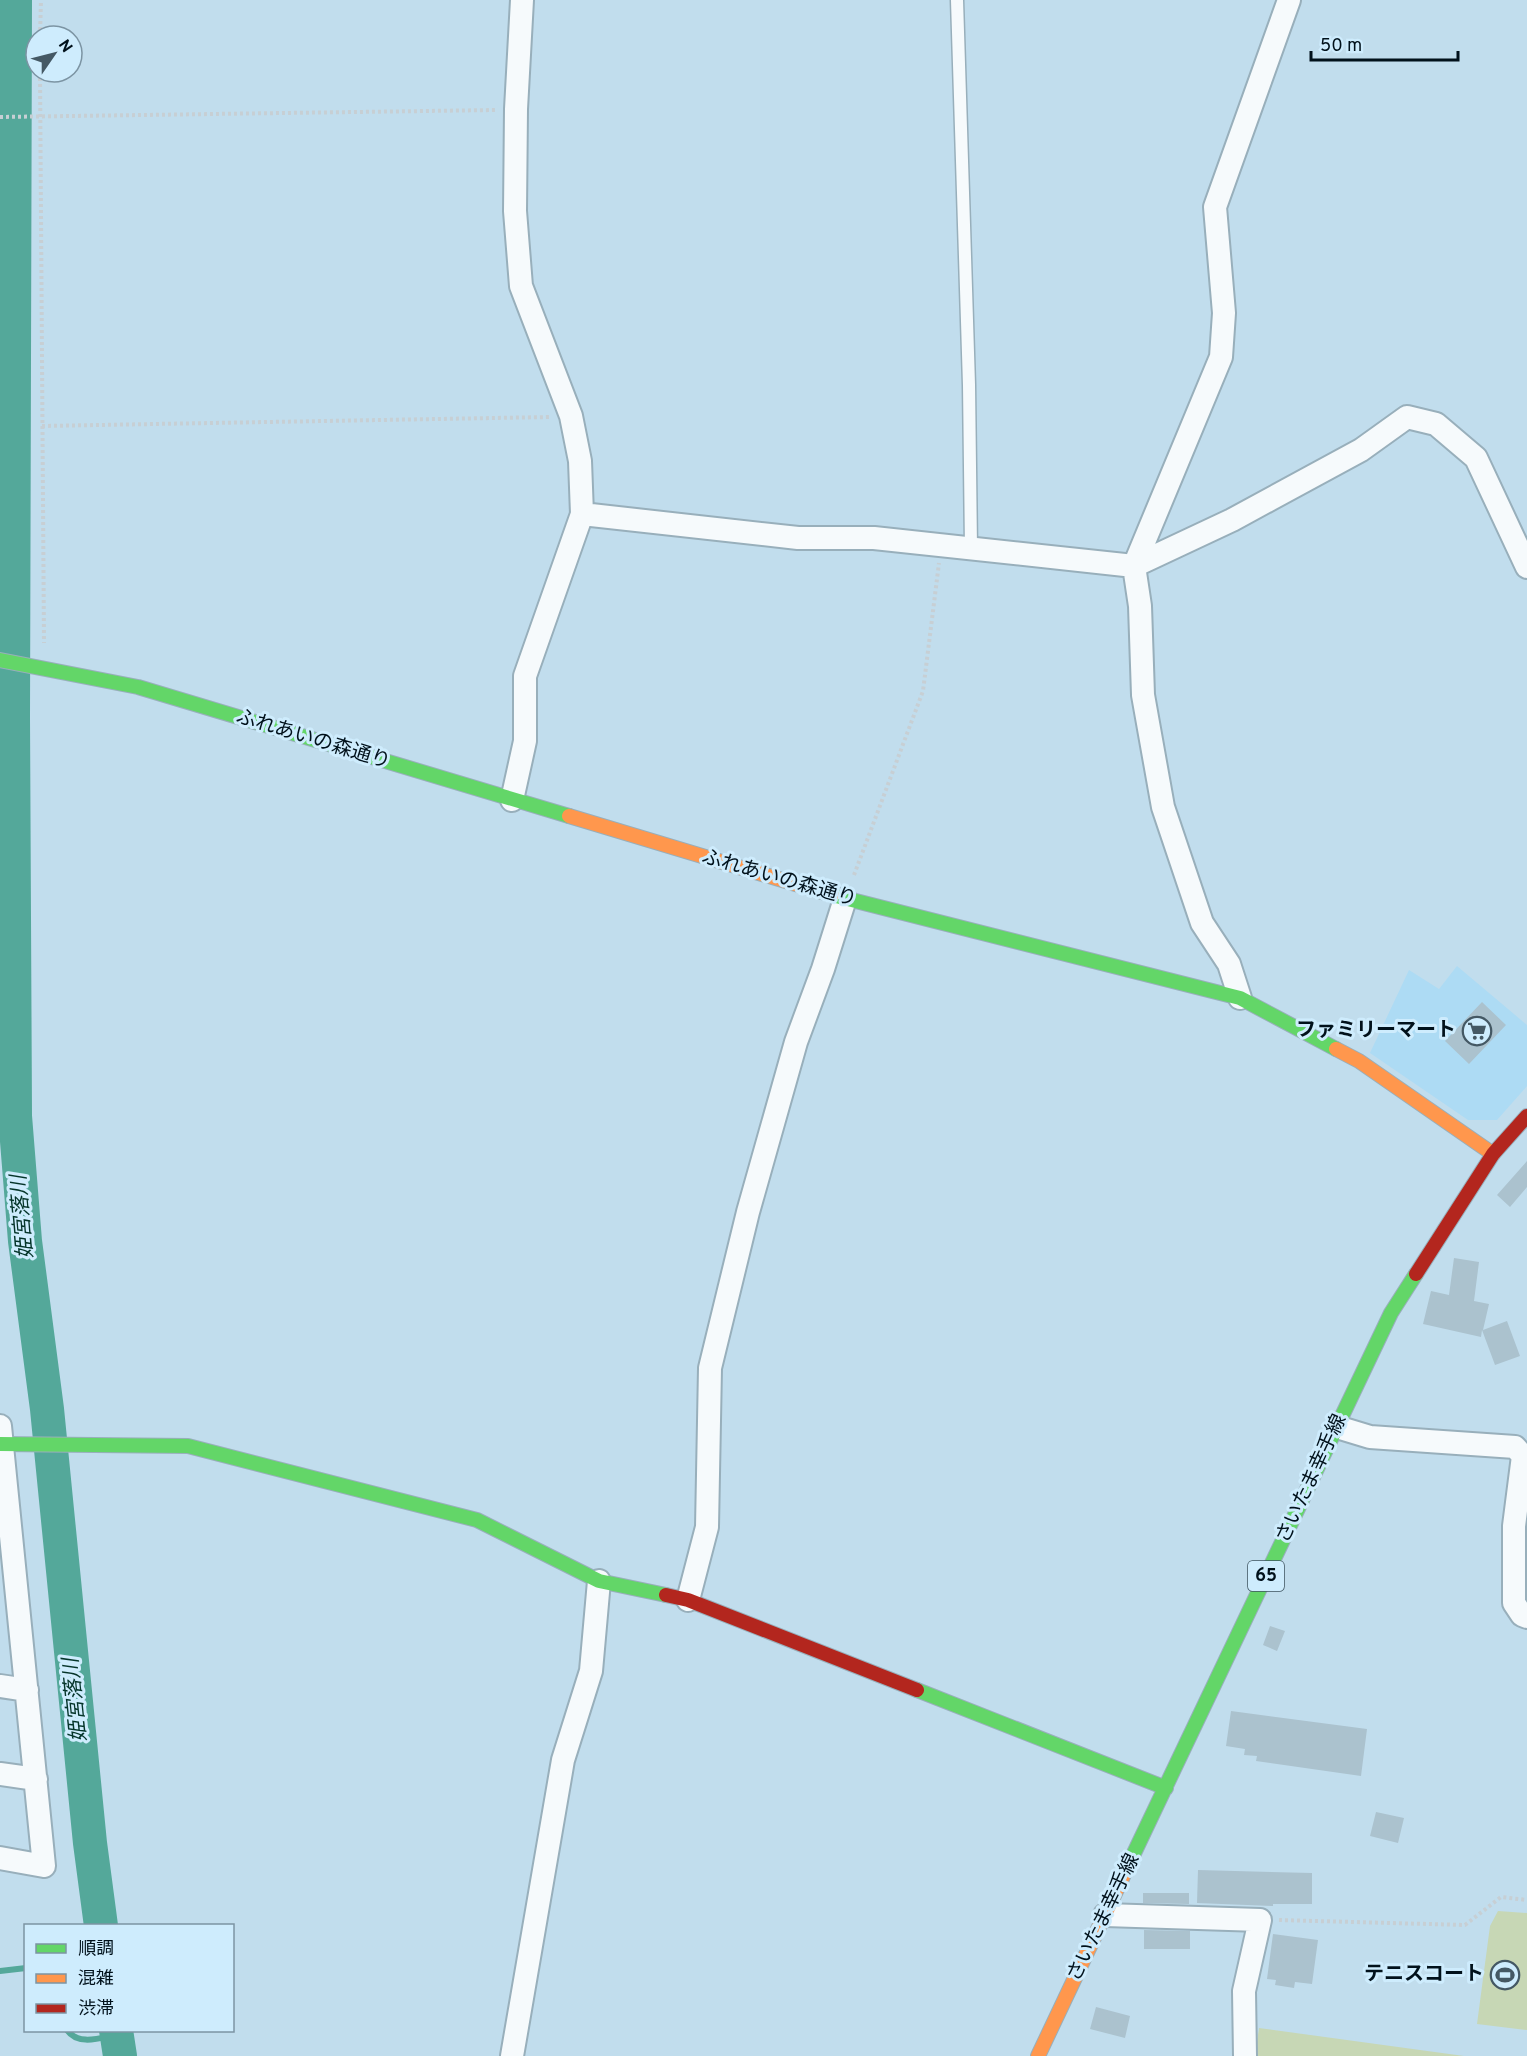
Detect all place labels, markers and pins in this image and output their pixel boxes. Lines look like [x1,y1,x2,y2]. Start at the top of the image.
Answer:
supermarket icon: ファミリーマート [1461,1015,1493,1047]
place label: ファミリーマート [1296,1018,1456,1044]
sports icon: テニスコート [1489,1959,1521,1991]
place label: テニスコート [1364,1962,1484,1988]

